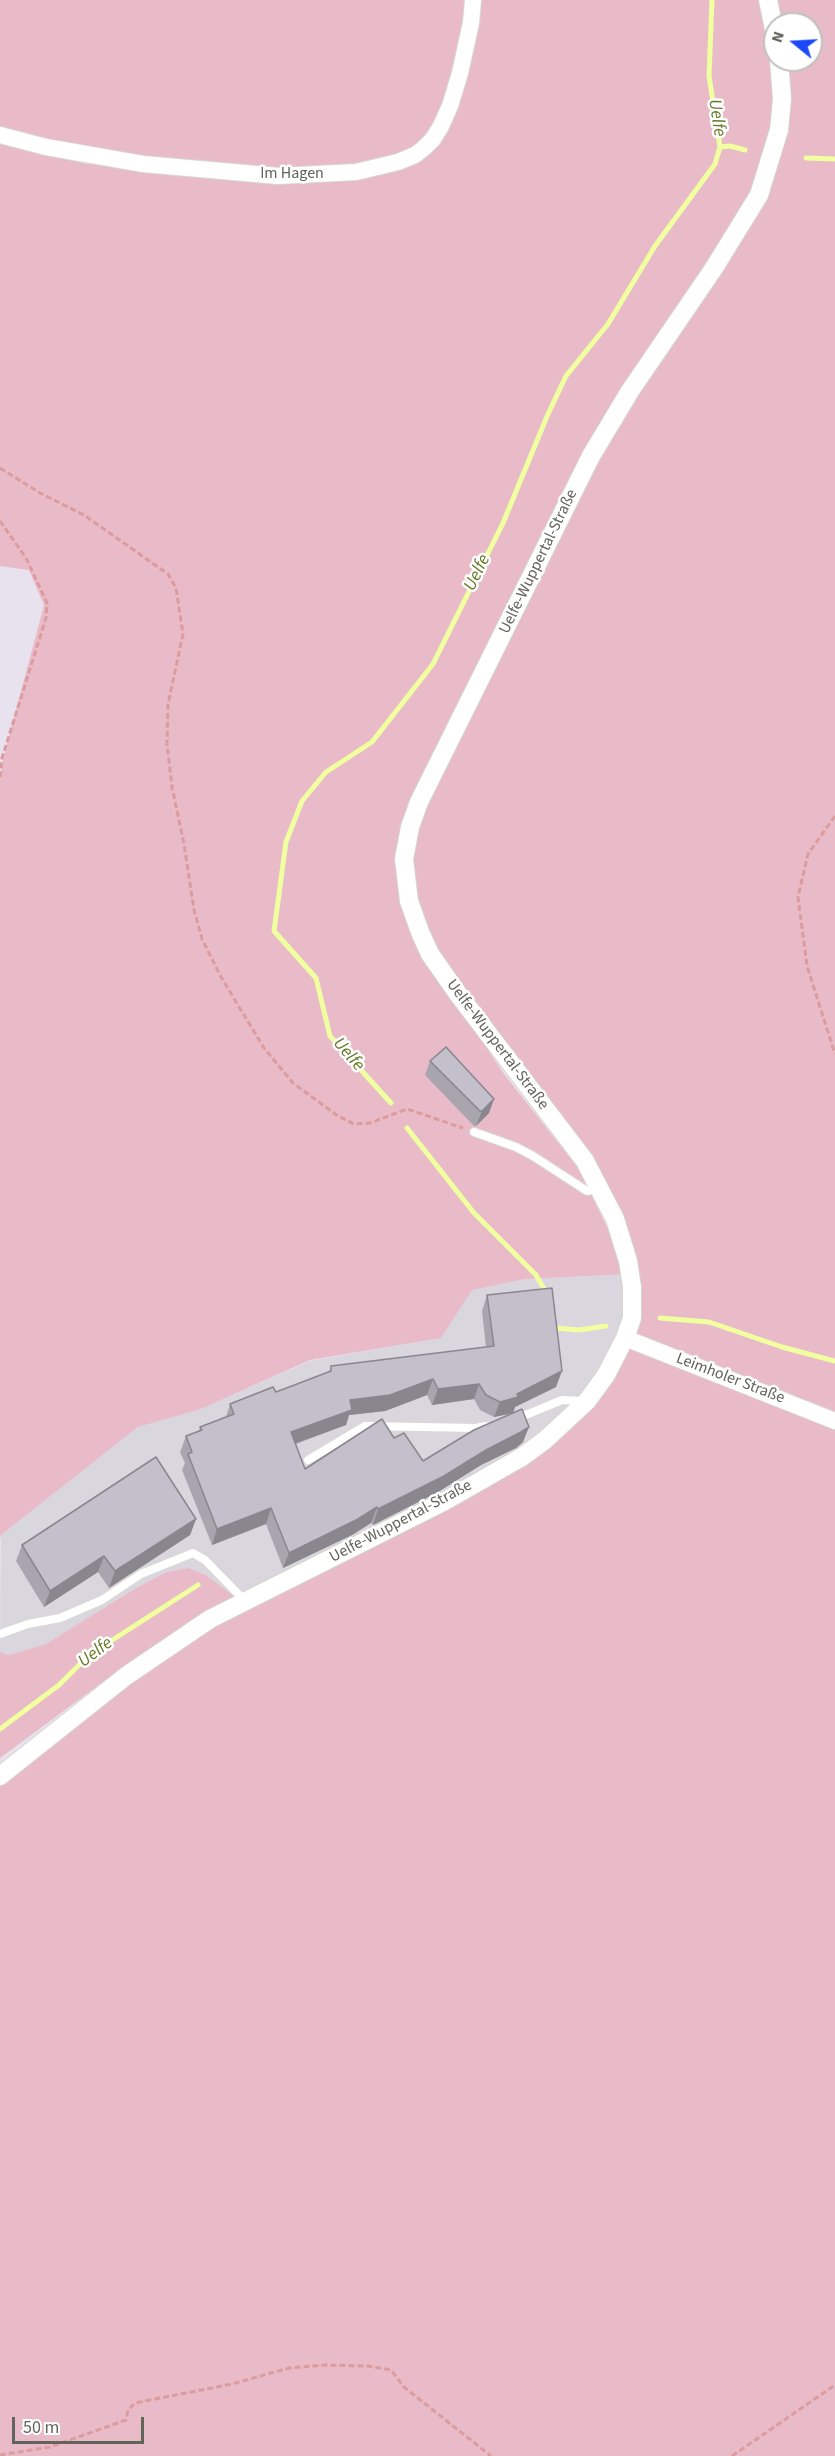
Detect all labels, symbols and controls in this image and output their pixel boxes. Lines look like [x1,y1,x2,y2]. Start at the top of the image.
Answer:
north arrow [763,12,823,72]
text: N [766,29,790,46]
water label: Uelfe [702,98,730,138]
street label: Im Hagen [260,164,324,184]
street label: Uelfe-Wuppertal-Straße [496,487,582,637]
water label: Uelfe [460,551,496,595]
street label: Uelfe-Wuppertal-Straße [442,976,552,1114]
water label: Uelfe [327,1034,369,1076]
street label: Leimholer Straße [673,1349,787,1409]
street label: Uelfe-Wuppertal-Straße [327,1476,475,1568]
water label: Uelfe [74,1633,118,1673]
scale bar [15,2405,147,2443]
text: 50 m [23,2415,59,2440]

